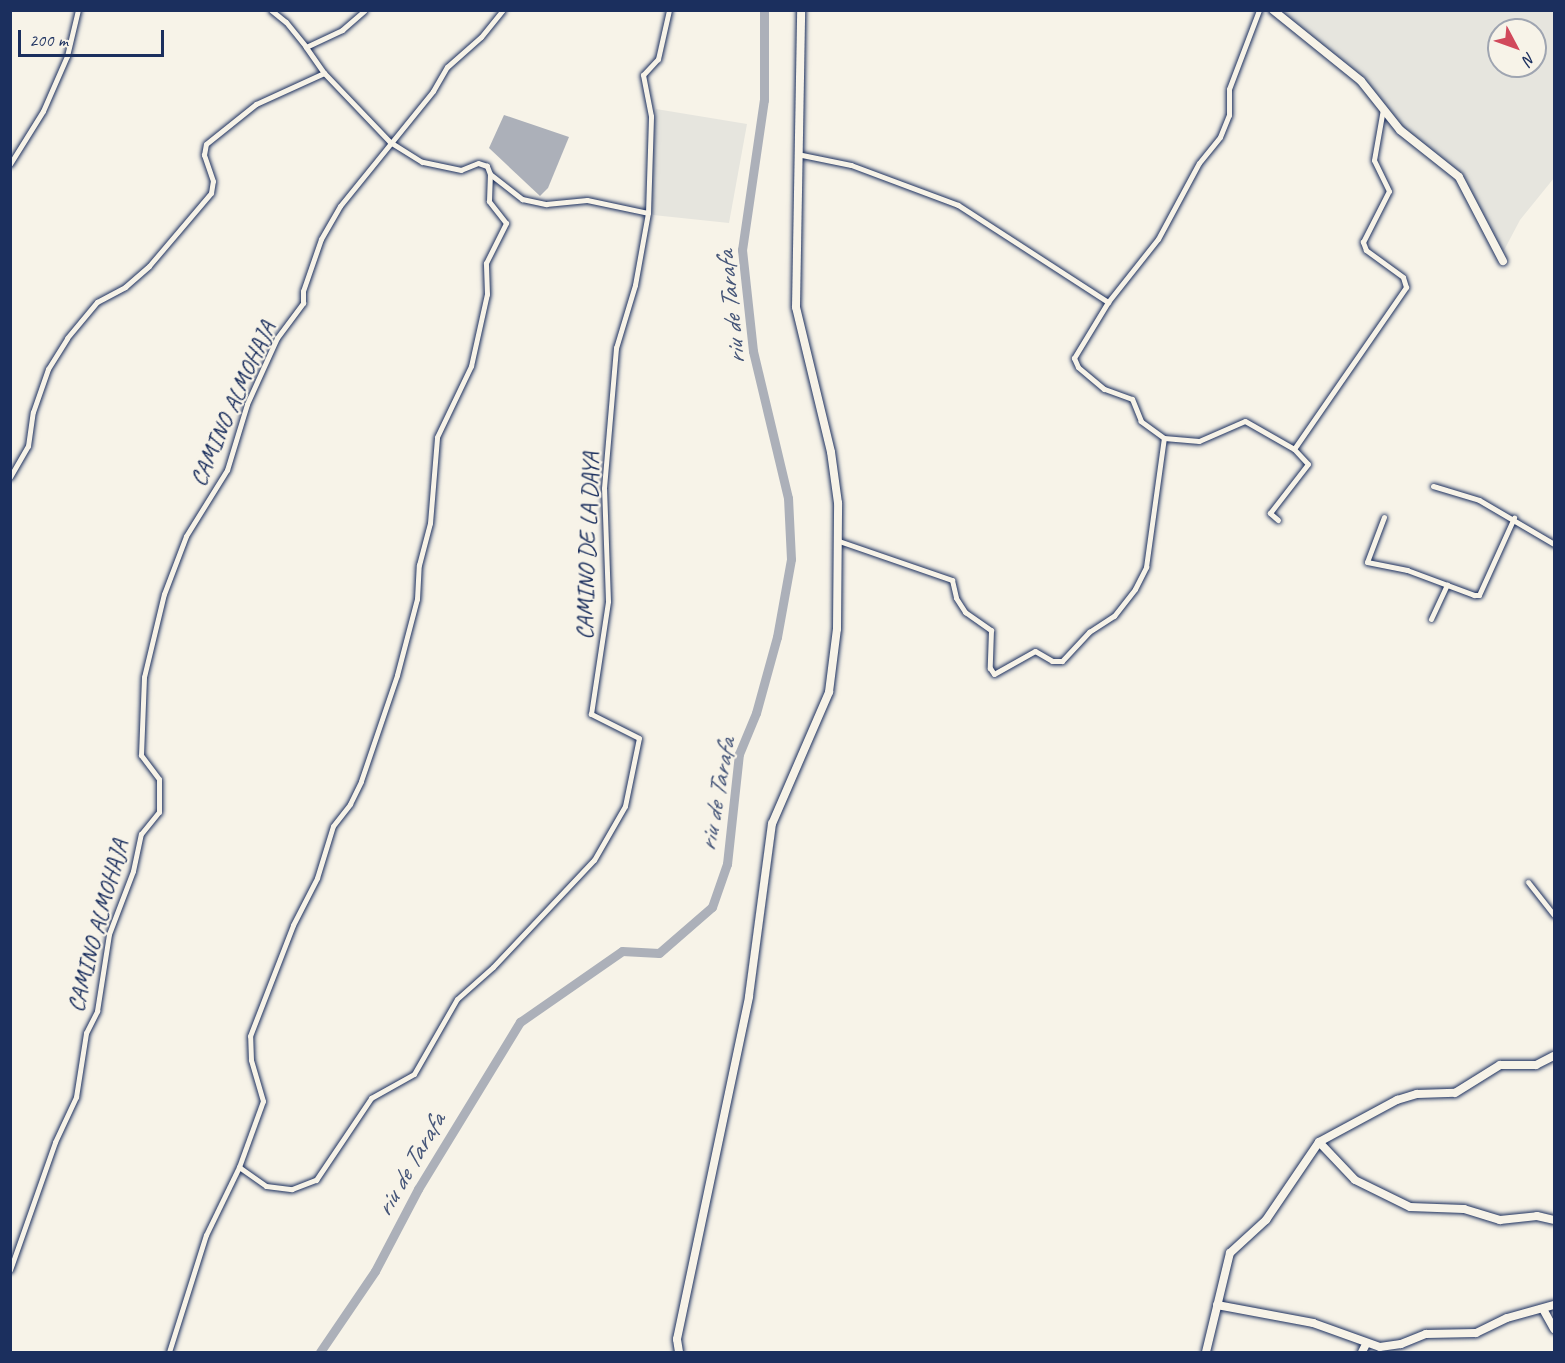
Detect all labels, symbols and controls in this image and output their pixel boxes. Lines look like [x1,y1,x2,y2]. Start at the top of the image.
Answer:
scale bar [21,18,166,56]
north arrow [1487,18,1547,78]
text: 200 m [29,29,68,51]
text: N [1518,48,1540,69]
water label: riu de Tarafa [710,250,752,366]
street label: CAMINO ALMOHAJA [184,317,282,491]
street label: CAMINO DE LA DAYA [570,451,606,641]
water label: riu de Tarafa [692,736,742,854]
street label: CAMINO ALMOHAJA [61,837,135,1015]
water label: riu de Tarafa [368,1108,452,1222]

